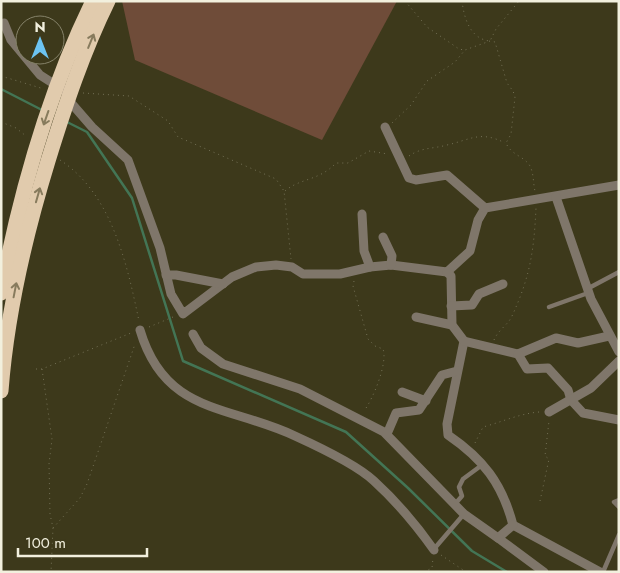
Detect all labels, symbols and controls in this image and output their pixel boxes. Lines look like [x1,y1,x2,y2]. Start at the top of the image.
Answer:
north arrow [15,15,65,65]
text: N [34,17,46,37]
one-way arrow [86,34,96,49]
one-way arrow [41,110,50,126]
one-way arrow [34,187,44,203]
one-way arrow [11,283,20,299]
scale bar [18,526,146,558]
text: 100 m [25,532,66,554]

